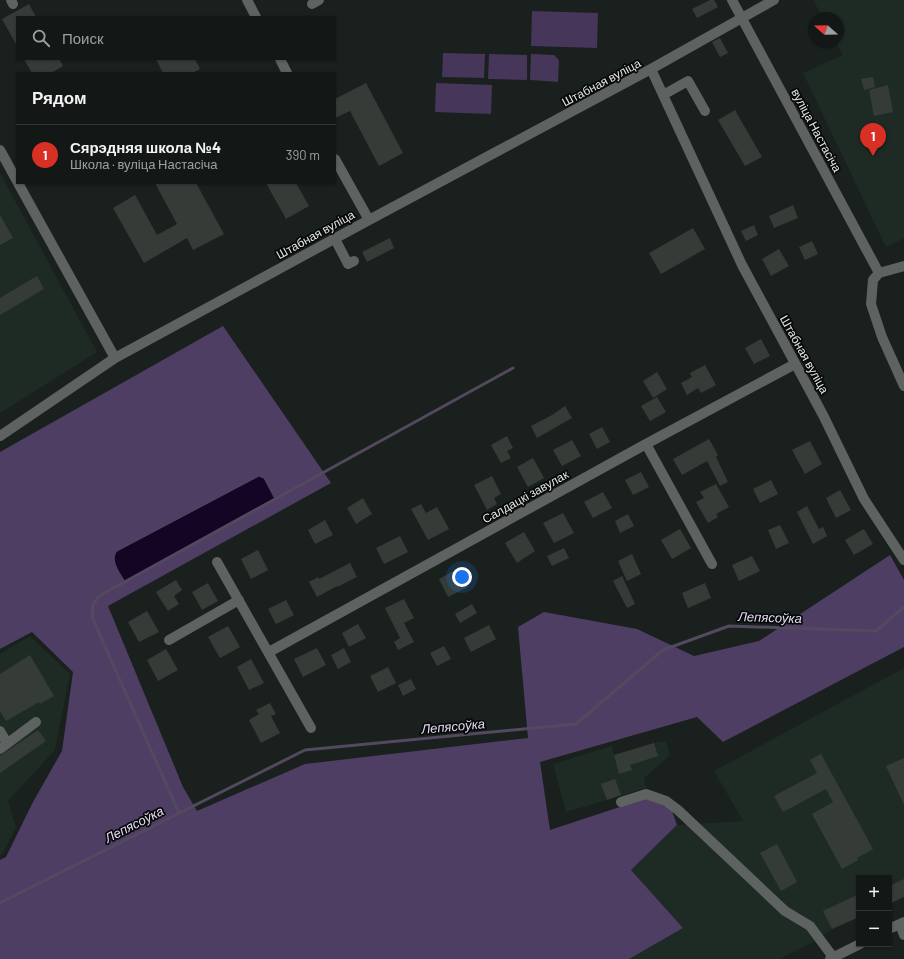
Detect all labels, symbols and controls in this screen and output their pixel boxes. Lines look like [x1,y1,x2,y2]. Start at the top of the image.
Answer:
north arrow [808,12,844,48]
search box [16,16,336,60]
icon: search [30,27,52,49]
text: Поиск [62,29,104,47]
street label: Штабная вуліца [559,55,644,110]
street label: вуліца Настасіча [788,86,845,175]
text: Рядом [32,87,87,107]
pin: 1 [860,123,886,156]
text: Сярэдняя школа №4 [70,138,221,156]
text: 1 [43,147,47,163]
text: 390 m [286,147,320,163]
text: Школа · вуліца Настасіча [70,156,218,172]
street label: Штабная вуліца [273,207,357,262]
street label: Штабная вуліца [777,312,832,396]
street label: Салдацкі завулак [479,466,572,526]
your location [452,567,472,587]
water label: Лепясоўка [737,608,802,626]
water label: Лепясоўка [420,715,485,737]
water label: Лепясоўка [101,802,166,846]
map controls [856,875,892,947]
button: + [856,875,892,911]
button: − [856,911,892,947]

